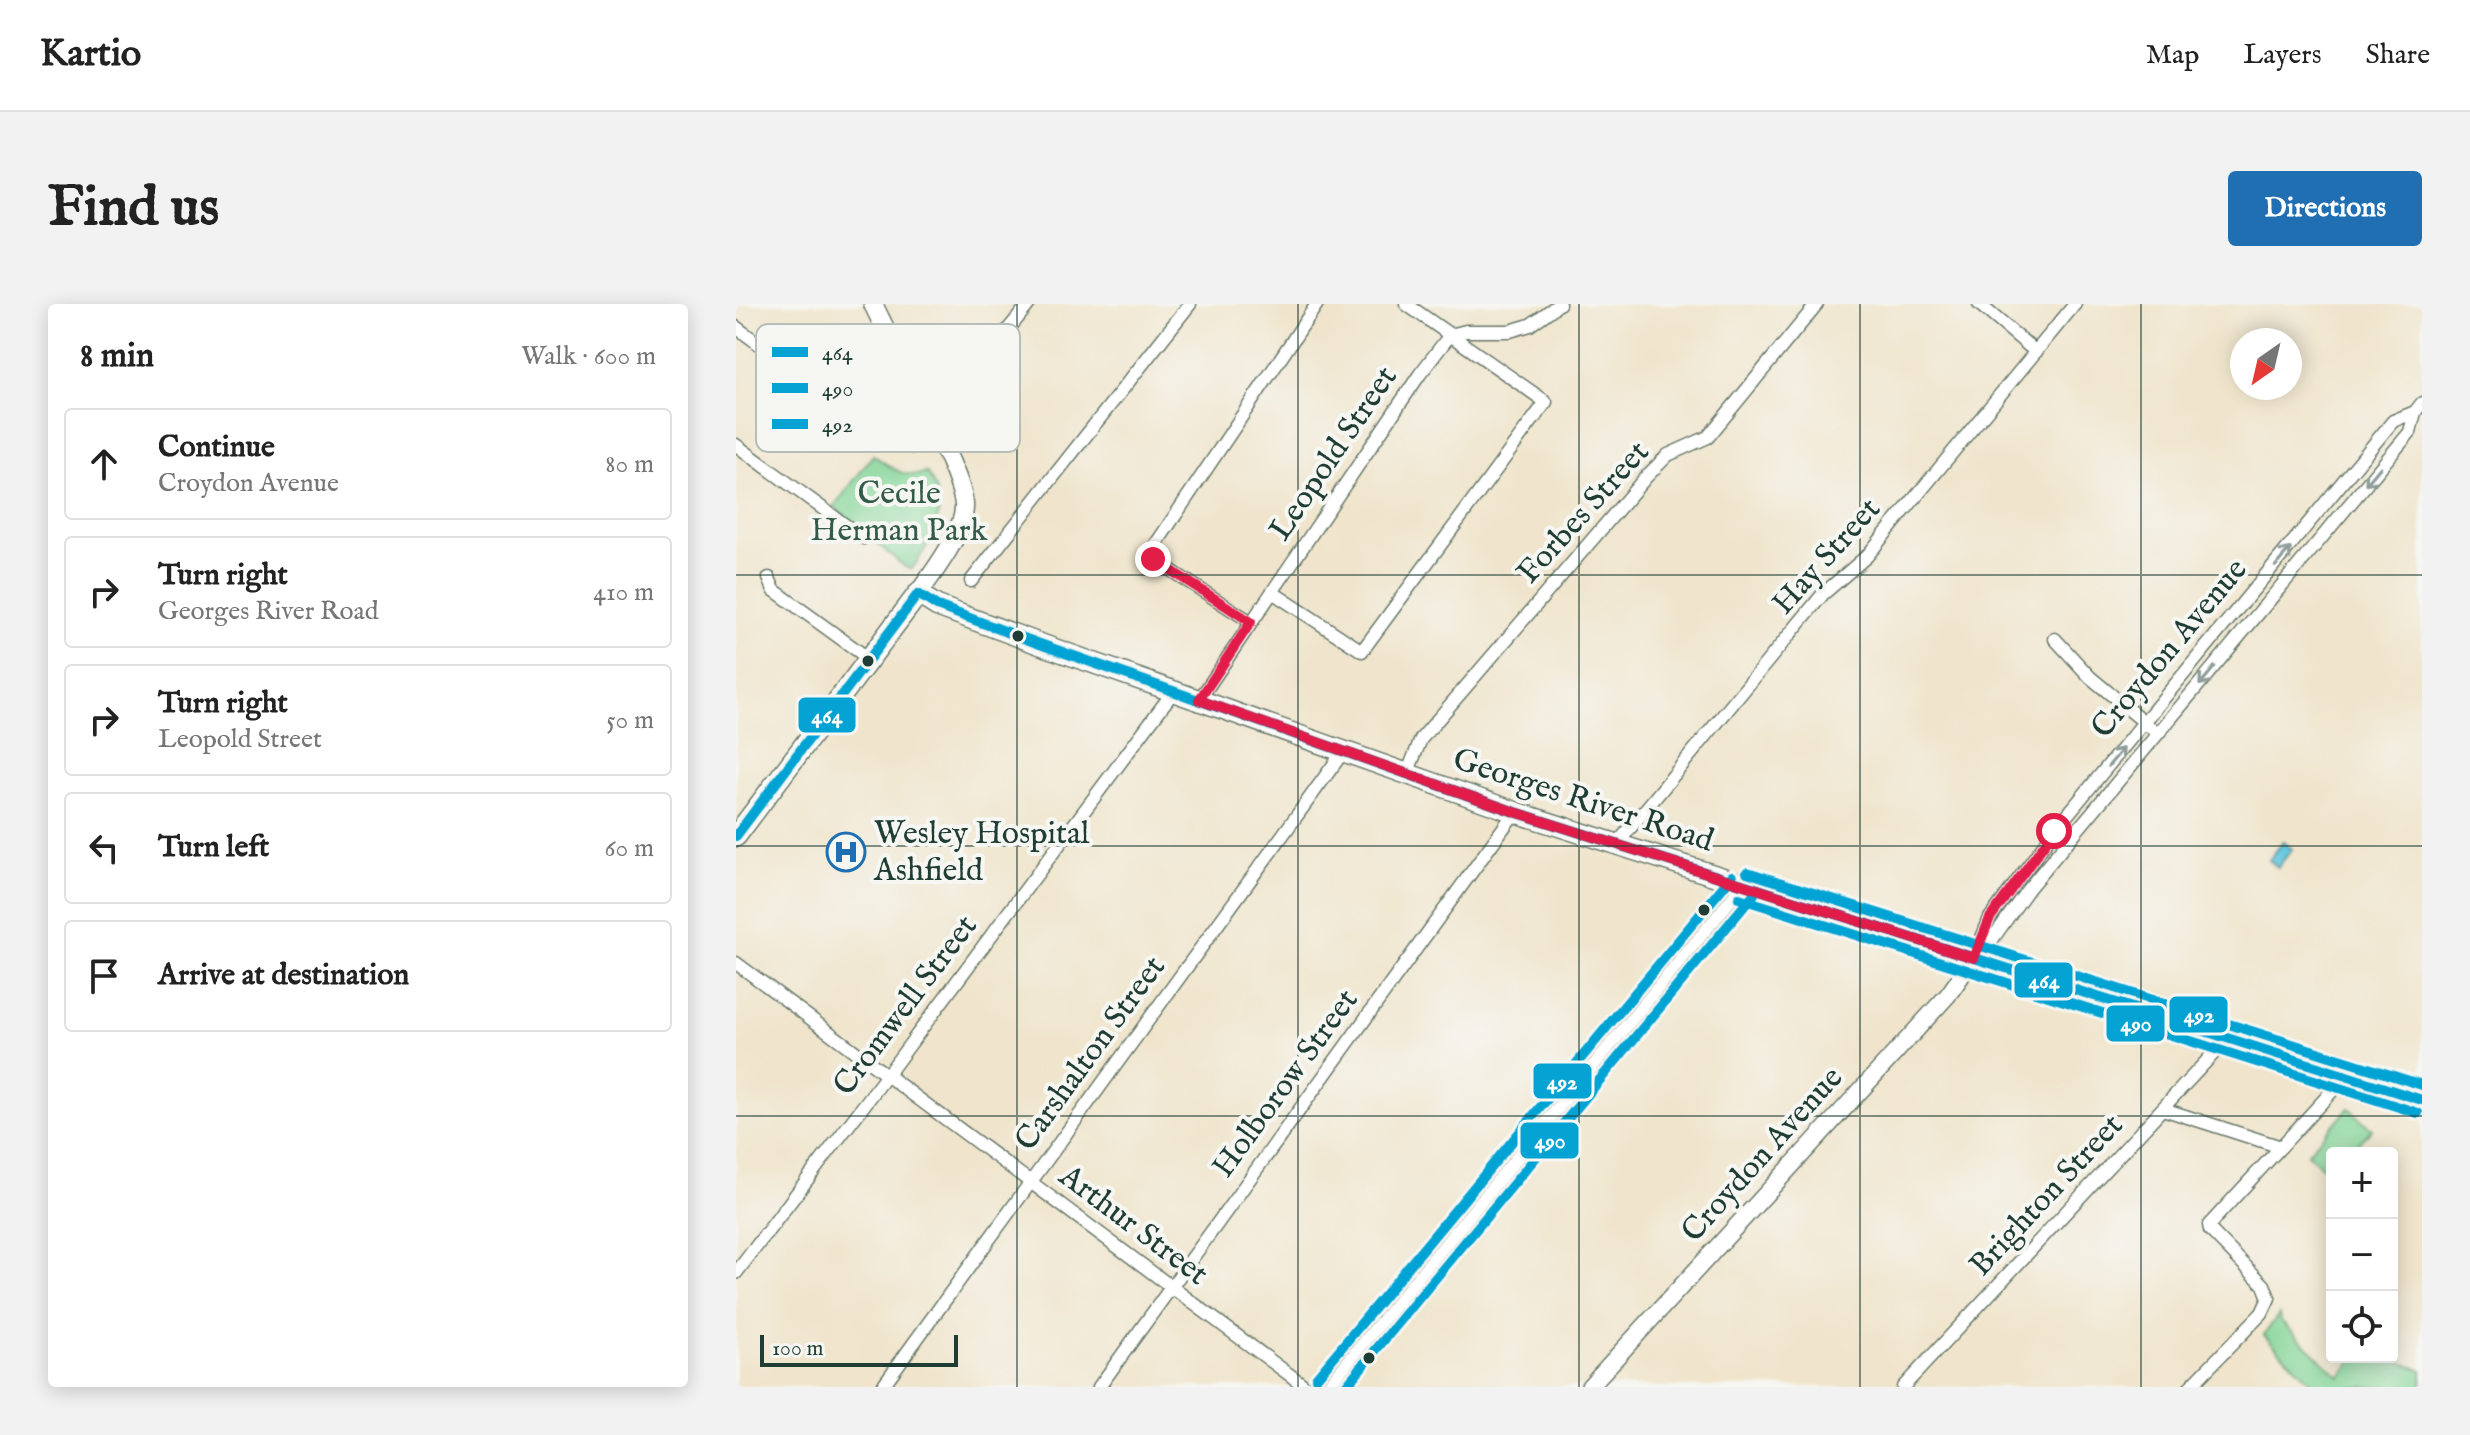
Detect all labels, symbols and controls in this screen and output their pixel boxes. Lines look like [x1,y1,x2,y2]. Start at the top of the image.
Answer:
text: Kartio [40,31,141,79]
text: Map [2146,38,2199,73]
text: Layers [2243,38,2322,73]
text: Share [2366,38,2430,73]
button: Directions [2228,171,2422,246]
text: Find us [48,173,219,244]
legend [756,324,1020,452]
north arrow [2230,328,2302,400]
text: 8 min [80,335,154,378]
text: Walk · 600 m [521,340,656,373]
text: 464 [822,340,853,368]
street label: Leopold Street [1261,359,1407,549]
text: 490 [822,376,853,404]
text: 492 [822,412,853,440]
text: Continue [158,429,275,467]
street label: Forbes Street [1509,433,1659,593]
icon: ahead [82,442,126,486]
text: 80 m [605,448,654,481]
one-way arrow [2364,465,2382,486]
text: Croydon Avenue [158,467,339,500]
park label: Cecile Herman Park [811,474,988,552]
street label: Hay Street [1764,490,1890,624]
route end [1135,541,1171,577]
one-way arrow [2274,547,2292,568]
street label: Croydon Avenue [2083,551,2257,747]
text: Turn right [158,557,288,595]
icon: right [82,570,126,614]
text: 410 m [593,576,654,609]
text: Georges River Road [158,595,379,628]
unlabelled marker [1010,628,1026,644]
unlabelled marker [860,653,876,669]
one-way arrow [2198,665,2216,685]
text: Turn right [158,685,288,723]
line badge: 464 [797,696,857,734]
icon: right [82,698,126,742]
text: 464 [812,703,844,731]
text: 50 m [606,704,654,737]
text: Leopold Street [158,723,322,756]
street label: Georges River Road [1447,740,1719,863]
one-way arrow [2107,747,2125,768]
route start [2036,813,2072,849]
place label: Wesley Hospital Ashfield [873,814,1090,892]
icon: left [82,826,126,870]
text: Turn left [158,829,269,867]
hospital icon: Wesley Hospital Ashfield [825,831,867,873]
text: 60 m [605,832,654,865]
unlabelled marker [1696,902,1712,918]
street label: Cromwell Street [825,908,987,1104]
street label: Carshalton Street [1007,949,1175,1159]
icon: arrive [82,954,126,998]
text: Arrive at destination [158,957,409,995]
line badge: 464 [2013,961,2074,999]
text: 464 [2029,968,2061,996]
street label: Holborow Street [1204,982,1368,1186]
line badge: 492 [2168,995,2229,1034]
text: 492 [2184,1002,2214,1030]
line badge: 490 [2105,1004,2166,1043]
text: 490 [2120,1011,2152,1039]
street label: Croydon Avenue [1673,1059,1853,1251]
line badge: 492 [1532,1062,1593,1100]
text: 492 [1547,1069,1577,1097]
street label: Brighton Street [1961,1106,2133,1286]
line badge: 490 [1519,1121,1580,1160]
text: 490 [1534,1128,1566,1156]
map controls [2326,1147,2398,1363]
button: + [2326,1147,2398,1219]
street label: Arthur Street [1050,1156,1216,1295]
button: − [2326,1219,2398,1291]
button: locate [2326,1291,2398,1363]
scale bar [760,1331,958,1367]
text: 100 m [772,1335,824,1363]
unlabelled marker [1361,1350,1377,1366]

